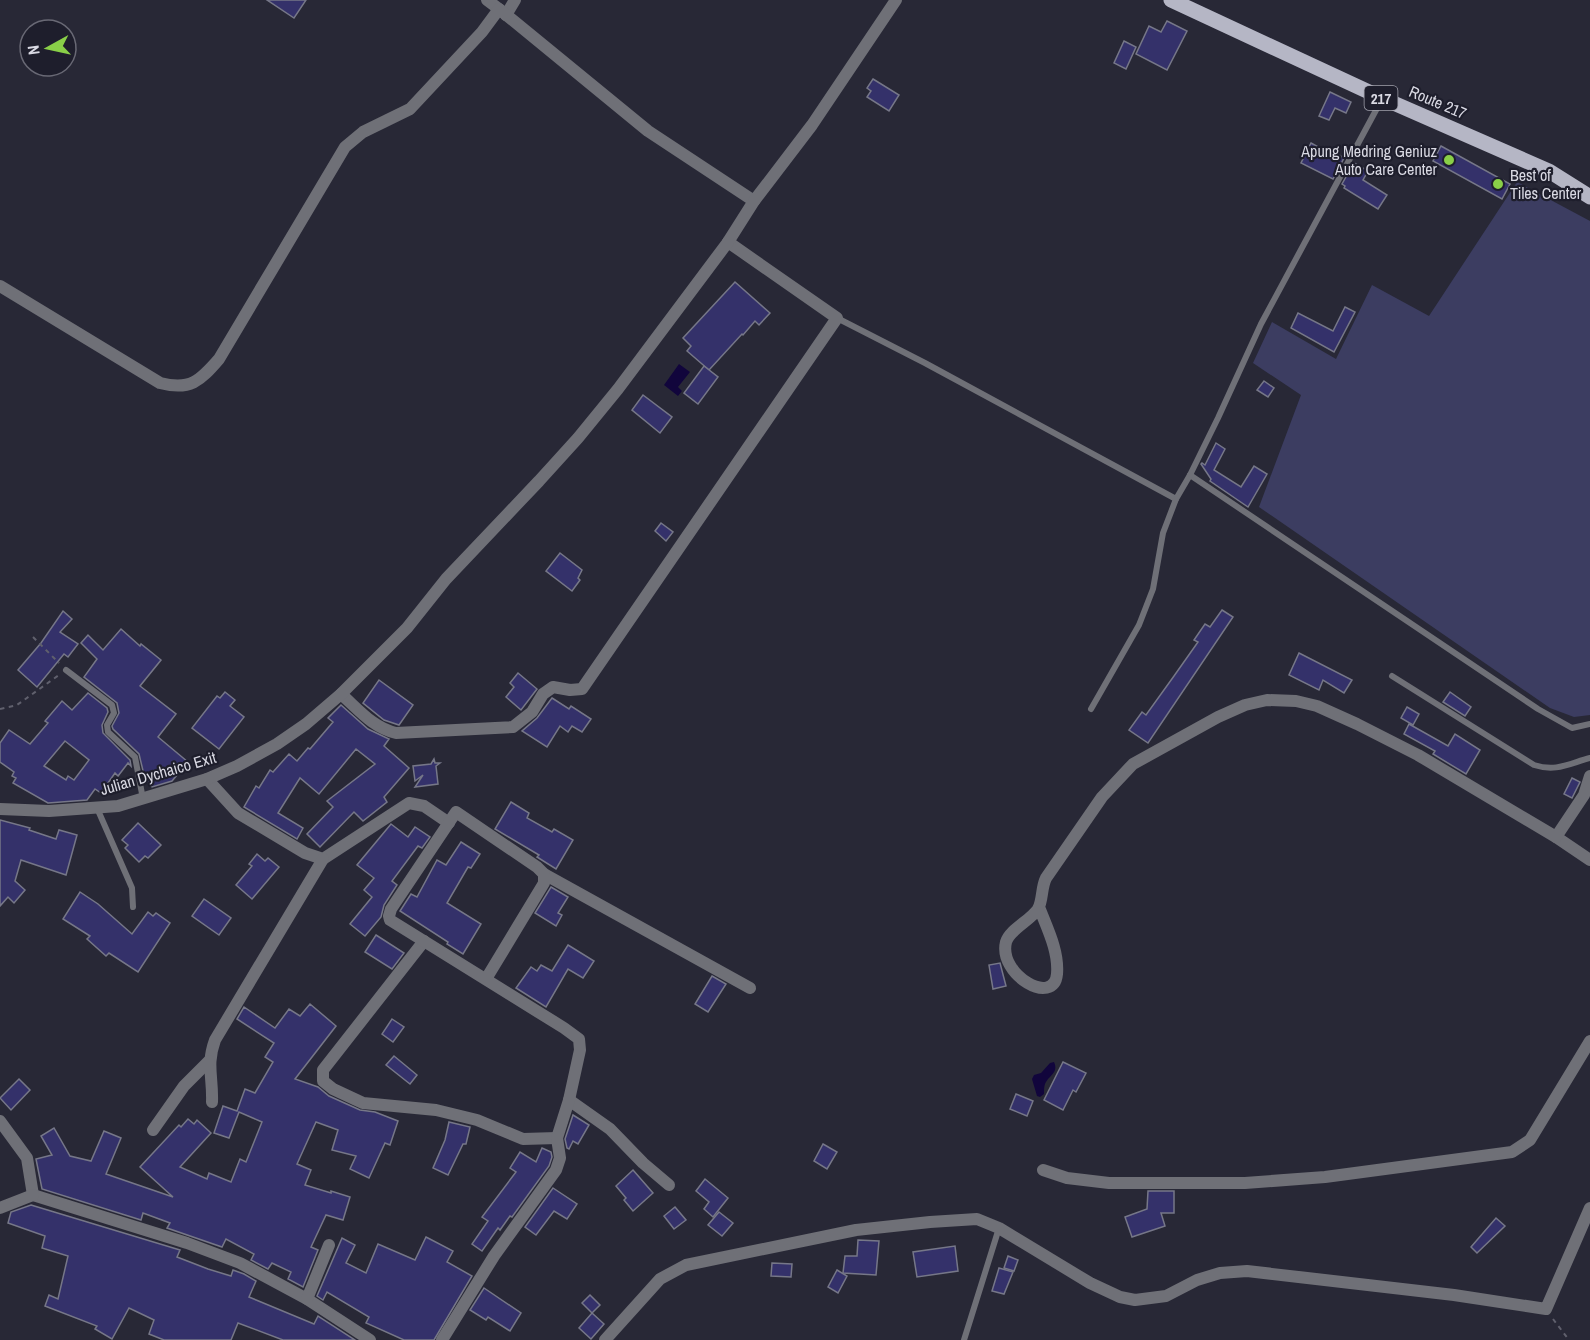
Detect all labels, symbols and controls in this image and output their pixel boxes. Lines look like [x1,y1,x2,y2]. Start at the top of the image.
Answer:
north arrow [18,18,78,78]
text: N [22,44,45,56]
street label: Route 217 [1406,80,1470,124]
road number: 217 [1364,86,1398,110]
place label: Apung Medring Geniuz Auto Care Center [1300,140,1438,180]
marker: Apung Medring Geniuz Auto Care Center [1442,153,1456,167]
place label: Best of Tiles Center [1510,164,1582,204]
marker: Best of Tiles Center [1491,177,1505,191]
street label: Julian Dychaico Exit [97,746,219,800]

